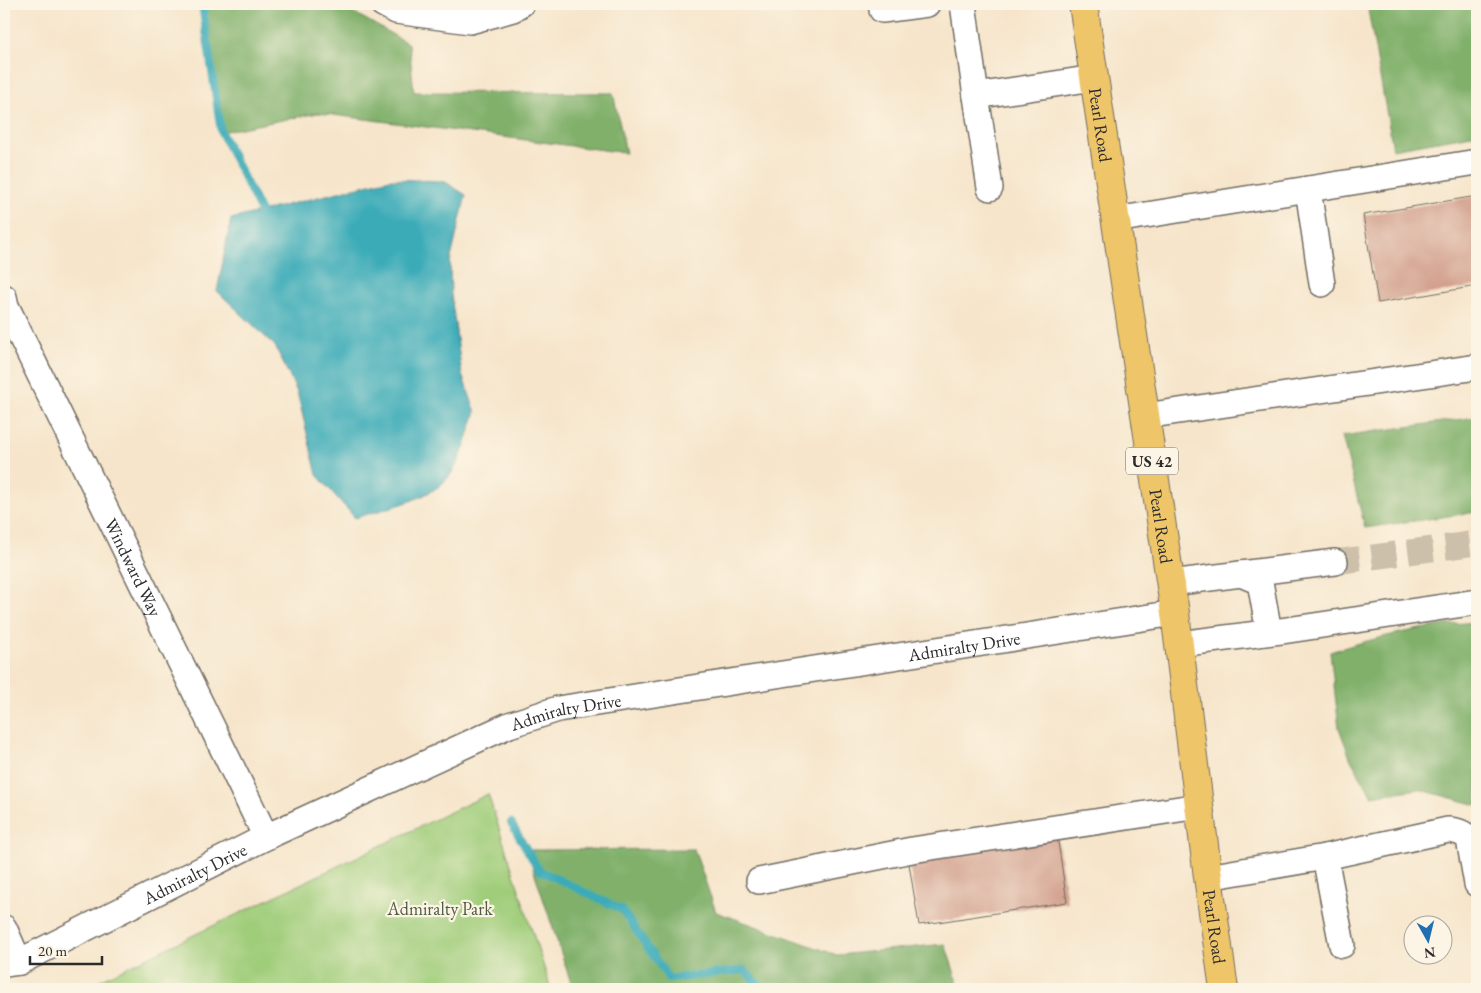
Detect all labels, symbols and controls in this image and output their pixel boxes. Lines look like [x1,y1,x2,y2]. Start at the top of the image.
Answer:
street label: Pearl Road [1084,86,1118,164]
road number: US 42 [1126,448,1178,474]
street label: Pearl Road [1145,487,1179,566]
street label: Windward Way [100,514,168,620]
street label: Admiralty Drive [905,626,1022,666]
street label: Admiralty Drive [506,688,623,736]
street label: Admiralty Drive [138,837,250,909]
street label: Pearl Road [1198,888,1232,966]
park label: Admiralty Park [386,897,493,920]
north arrow [1404,916,1454,966]
scale bar [30,933,102,965]
text: 20 m [38,941,67,960]
text: N [1422,943,1437,963]

